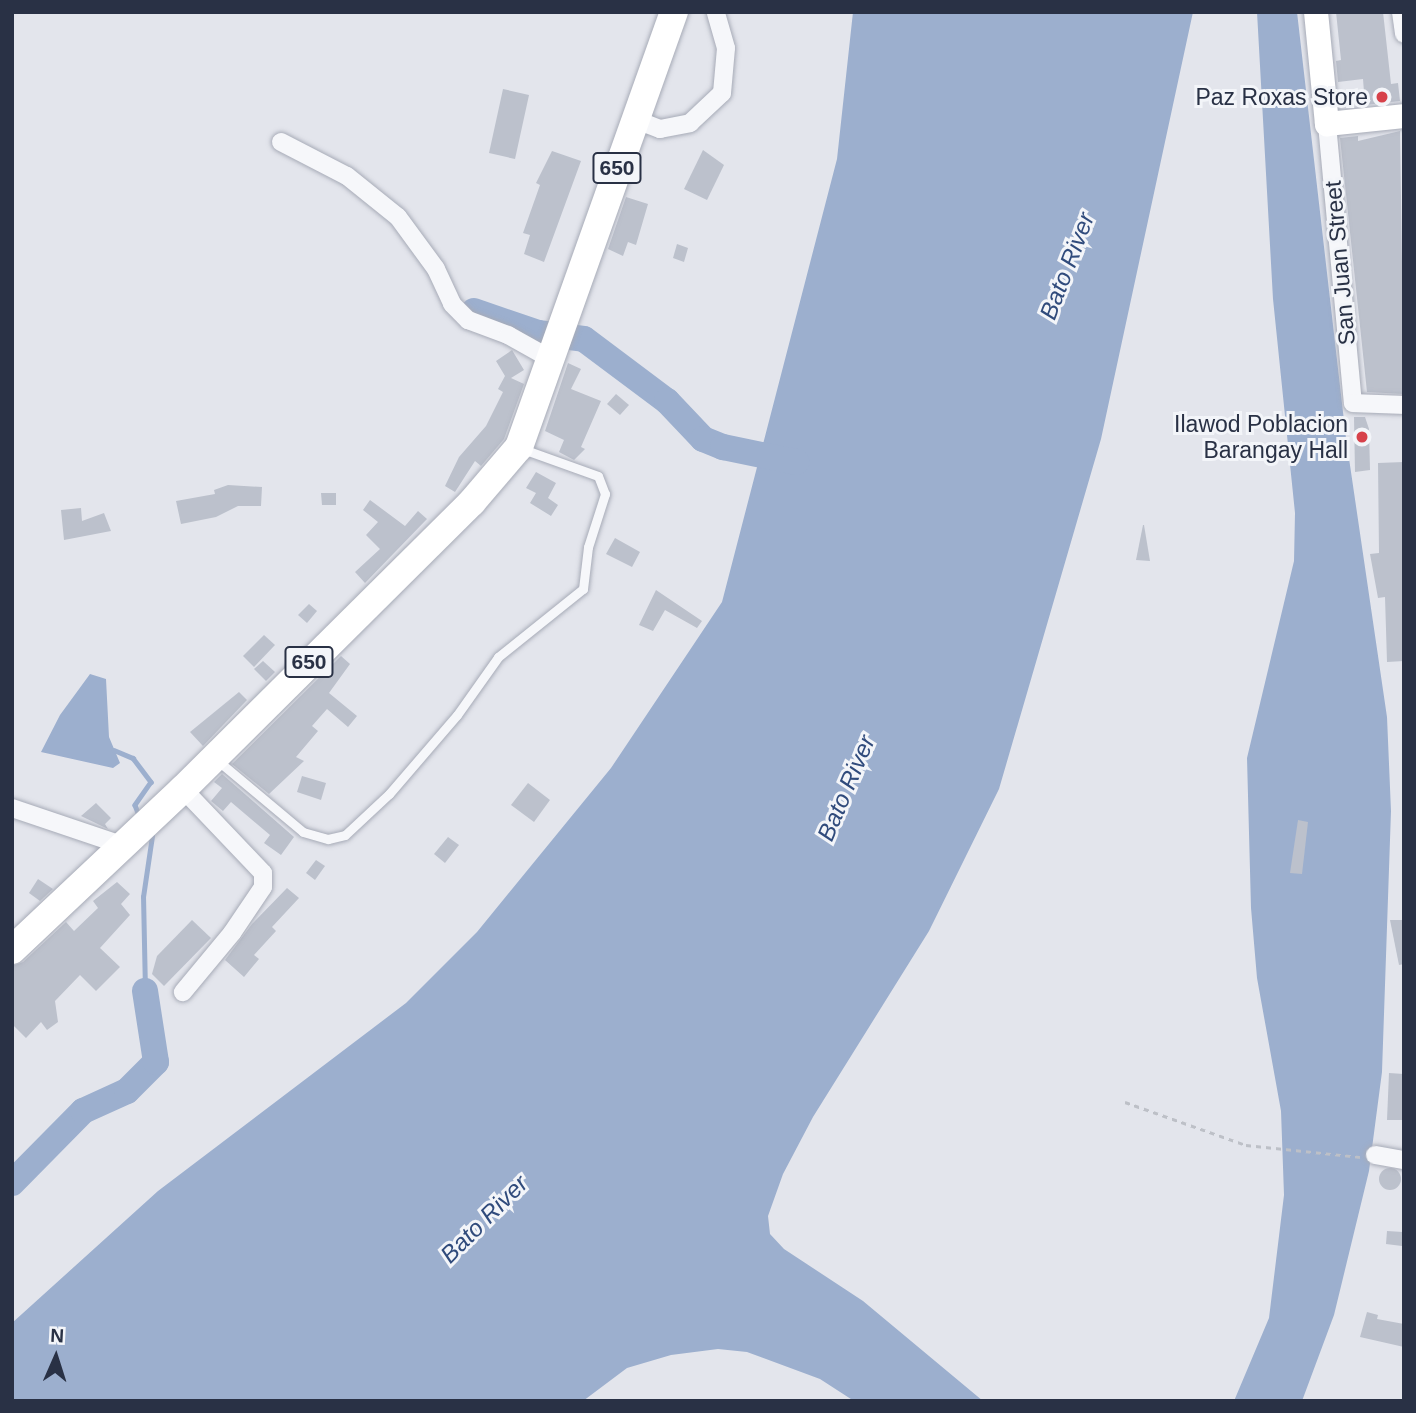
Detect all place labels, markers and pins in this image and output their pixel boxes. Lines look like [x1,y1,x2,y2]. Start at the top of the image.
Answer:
place label: Paz Roxas Store [1195,83,1368,111]
marker: Paz Roxas Store [1374,89,1390,105]
place label: Ilawod Poblacion Barangay Hall [1174,410,1348,464]
marker: Ilawod Poblacion Barangay Hall [1354,429,1370,445]

